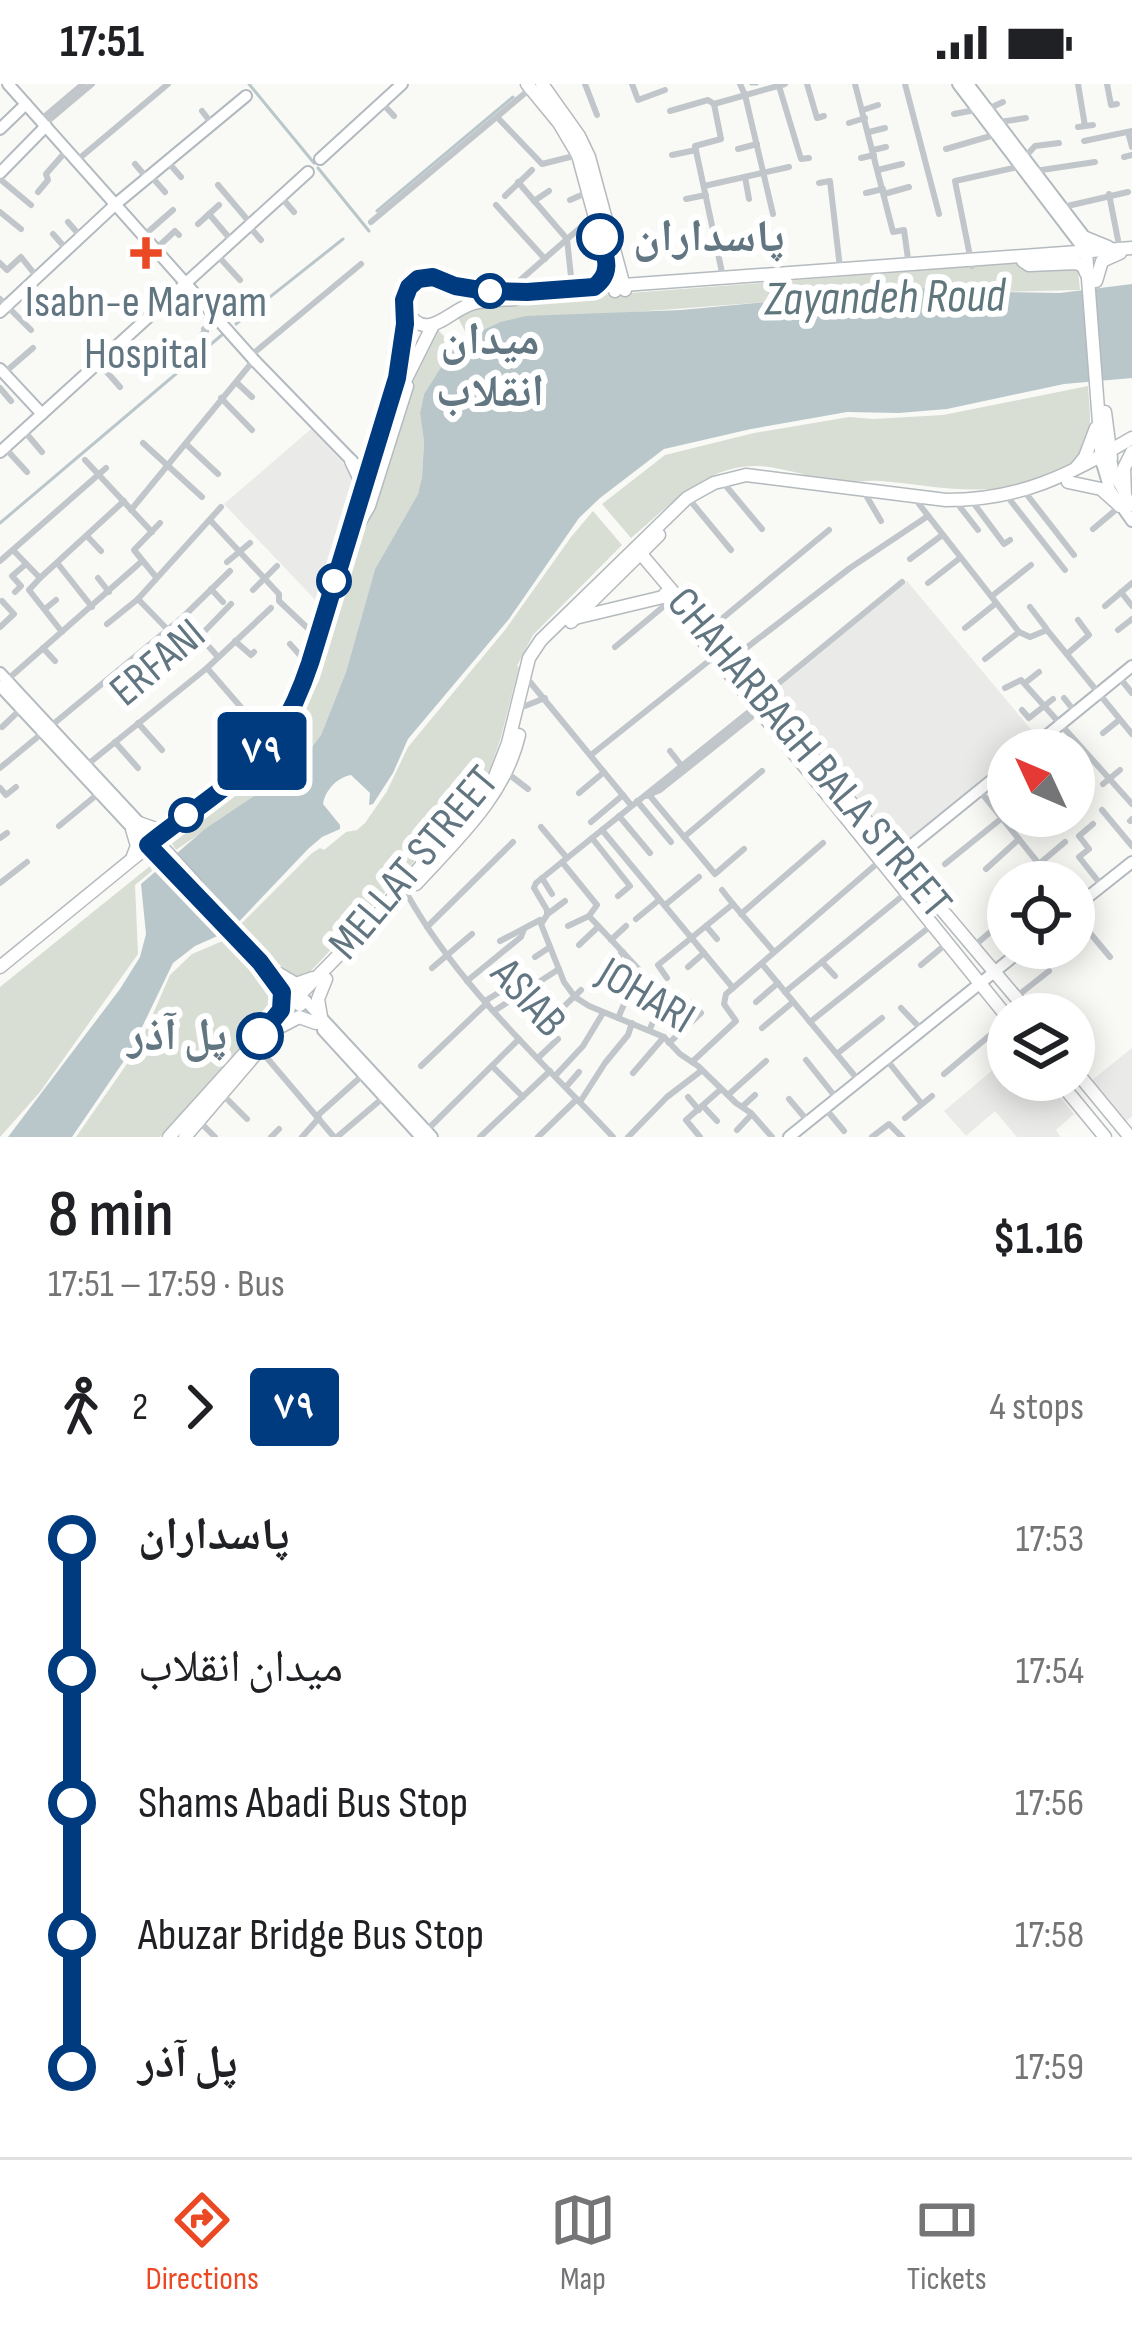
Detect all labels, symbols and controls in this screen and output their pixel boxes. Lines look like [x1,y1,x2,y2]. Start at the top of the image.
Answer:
text: 17:51 [60,15,144,70]
place label: پاسداران [633,210,784,265]
marker: پاسداران [578,215,622,259]
marker: Isabn-e Maryam Hospital [130,237,162,269]
water label: Zayandeh Roud [763,267,1007,329]
place label: Isabn-e Maryam Hospital [25,275,267,382]
marker: میدان انقلاب [474,275,506,307]
place label: میدان انقلاب [436,313,544,420]
unlabelled marker [318,565,350,597]
street label: CHAHARBAGH BALA STREET [655,577,963,929]
street label: ERFANI [99,607,217,719]
line badge: ۷۹ [208,712,316,790]
text: ۷۹ [242,725,283,776]
north arrow [987,729,1095,837]
map controls [987,729,1095,1101]
street label: MELLAT STREET [317,755,511,971]
unlabelled marker [170,799,202,831]
button: locate [987,861,1095,969]
street label: JOHARI [587,945,704,1046]
street label: ASIAB [478,947,578,1049]
button: layers [987,993,1095,1101]
place label: پل آذر [125,1009,227,1064]
marker: پل آذر [238,1014,282,1058]
text: 8 min [48,1176,174,1255]
text: $1.16 [993,1212,1084,1267]
text: 17:51 – 17:59 · Bus [48,1261,285,1308]
icon: walk [48,1374,114,1440]
icon: forward [166,1374,232,1440]
text: ۷۹ [274,1381,315,1432]
text: 2 [132,1384,148,1431]
text: 4 stops [990,1384,1084,1431]
text: پاسداران [138,1508,289,1563]
text: 17:53 [1016,1516,1084,1563]
text: میدان انقلاب [138,1640,343,1695]
text: 17:54 [1016,1648,1084,1695]
text: Shams Abadi Bus Stop [138,1776,468,1831]
text: 17:56 [1015,1780,1084,1827]
text: Abuzar Bridge Bus Stop [138,1908,484,1963]
text: 17:58 [1015,1912,1084,1959]
text: پل آذر [138,2036,238,2091]
text: 17:59 [1015,2044,1084,2091]
tab: Directions [145,2187,259,2299]
tab: Map [550,2187,616,2299]
tab: Tickets [907,2187,987,2299]

